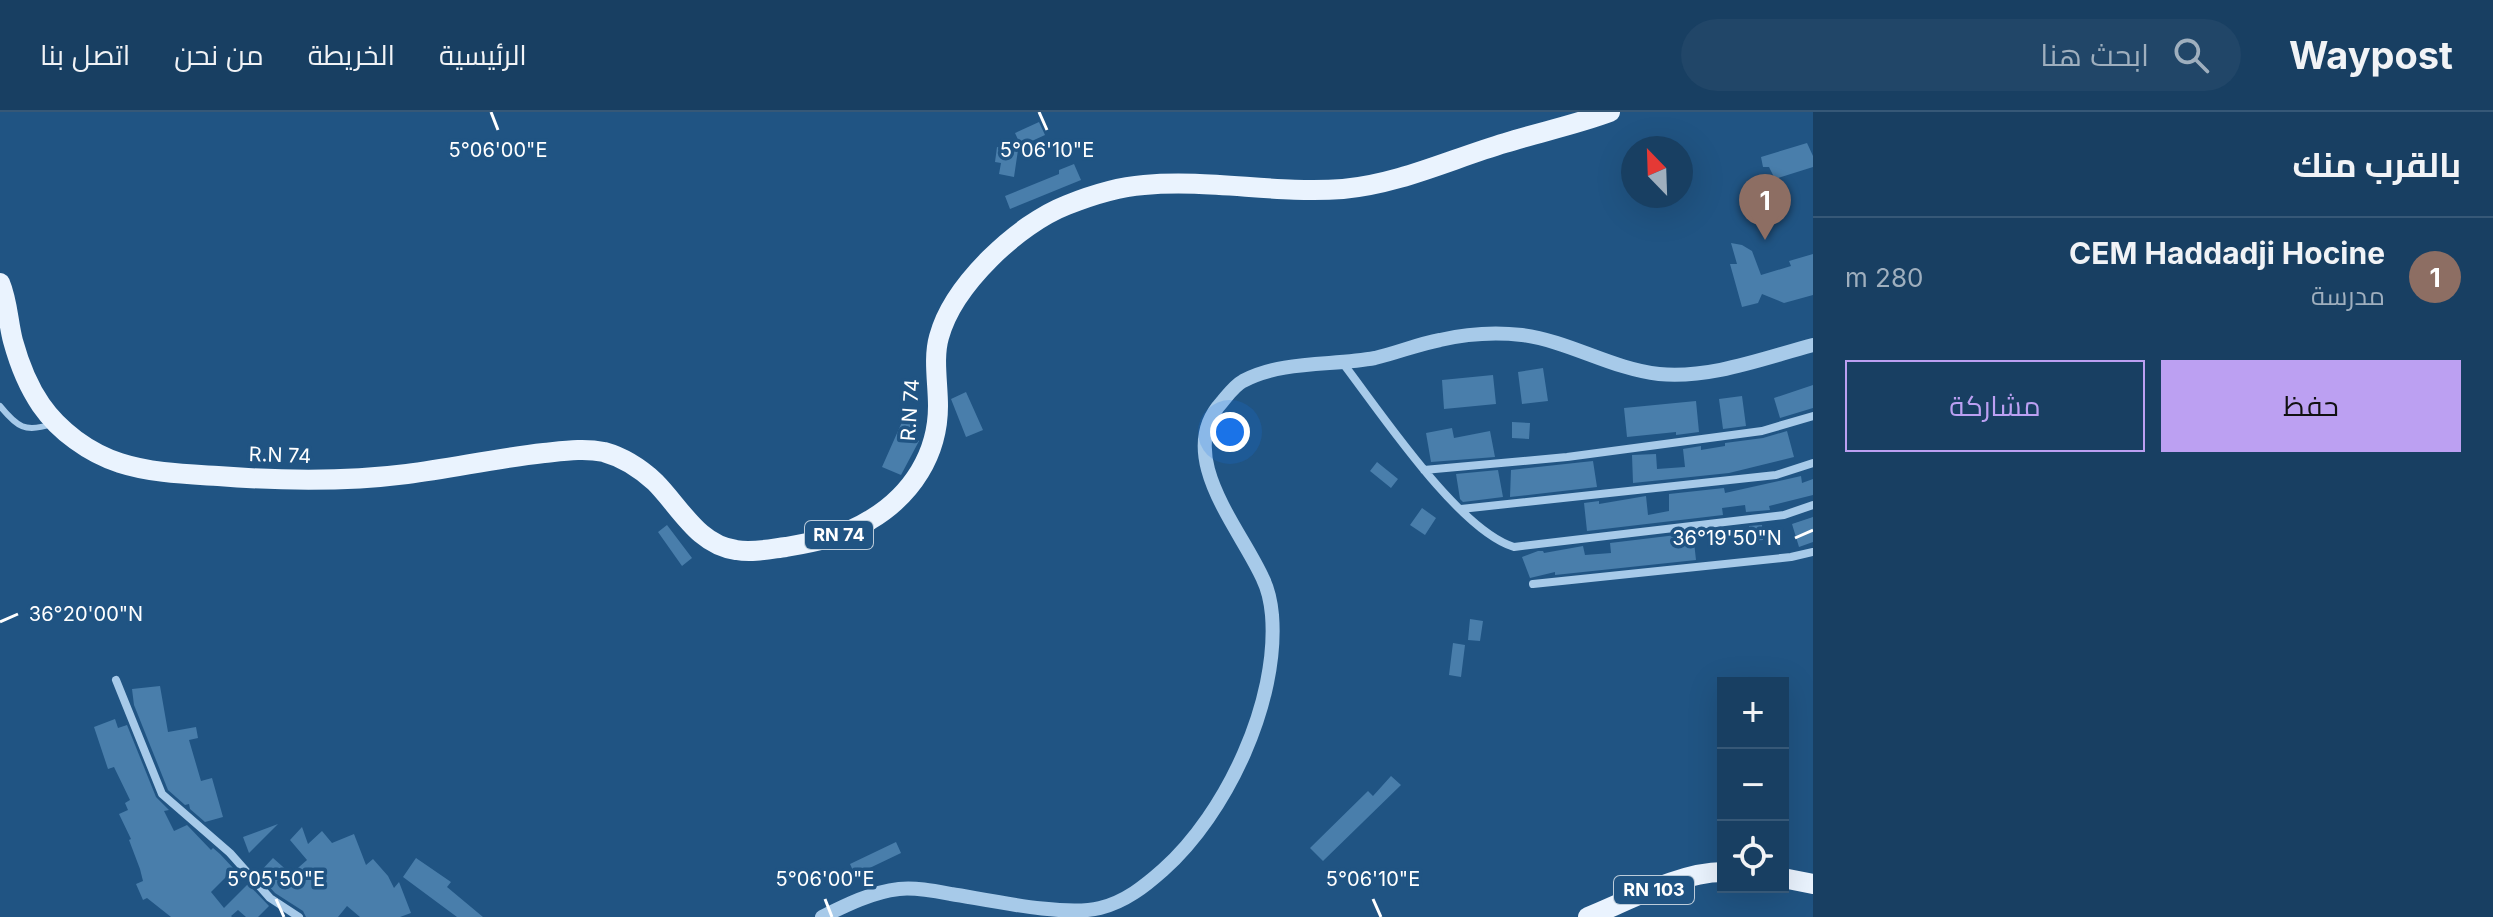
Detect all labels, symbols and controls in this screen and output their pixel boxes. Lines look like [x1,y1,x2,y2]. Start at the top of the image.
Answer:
search box [1681,19,2241,91]
text: Waypost [2289,32,2453,78]
icon: search [2169,33,2213,77]
text: ابحث هنا [2040,37,2149,73]
text: اتصل بنا [40,38,130,72]
text: من نحن [174,38,264,72]
text: الخريطة [308,38,395,72]
text: الرئيسية [439,38,527,72]
north arrow [1621,136,1693,208]
text: 5°06'00"E [449,138,547,162]
text: 5°06'10"E [1000,138,1094,162]
text: بالقرب منك [2293,144,2461,185]
pin: 1 [1739,174,1791,240]
text: CEM Haddadji Hocine [2069,235,2385,271]
text: 280 m [1845,262,1923,293]
text: 1 [2429,262,2441,293]
text: مدرسة [2311,280,2385,311]
button: مشاركة [1845,360,2145,452]
button: حفظ [2161,360,2461,452]
street label: R.N 74 [896,378,924,442]
your location [1210,412,1250,452]
street label: R.N 74 [248,442,312,468]
road number: RN 74 [805,521,873,549]
text: 36°19'50"N [1672,526,1782,550]
text: 36°20'00"N [29,602,143,626]
map controls [1717,677,1789,893]
button: + [1717,677,1789,749]
button: − [1717,749,1789,821]
button: locate [1717,821,1789,893]
text: 5°05'50"E [227,867,325,891]
text: 5°06'00"E [776,867,874,891]
text: 5°06'10"E [1326,867,1420,891]
road number: RN 103 [1614,876,1694,904]

